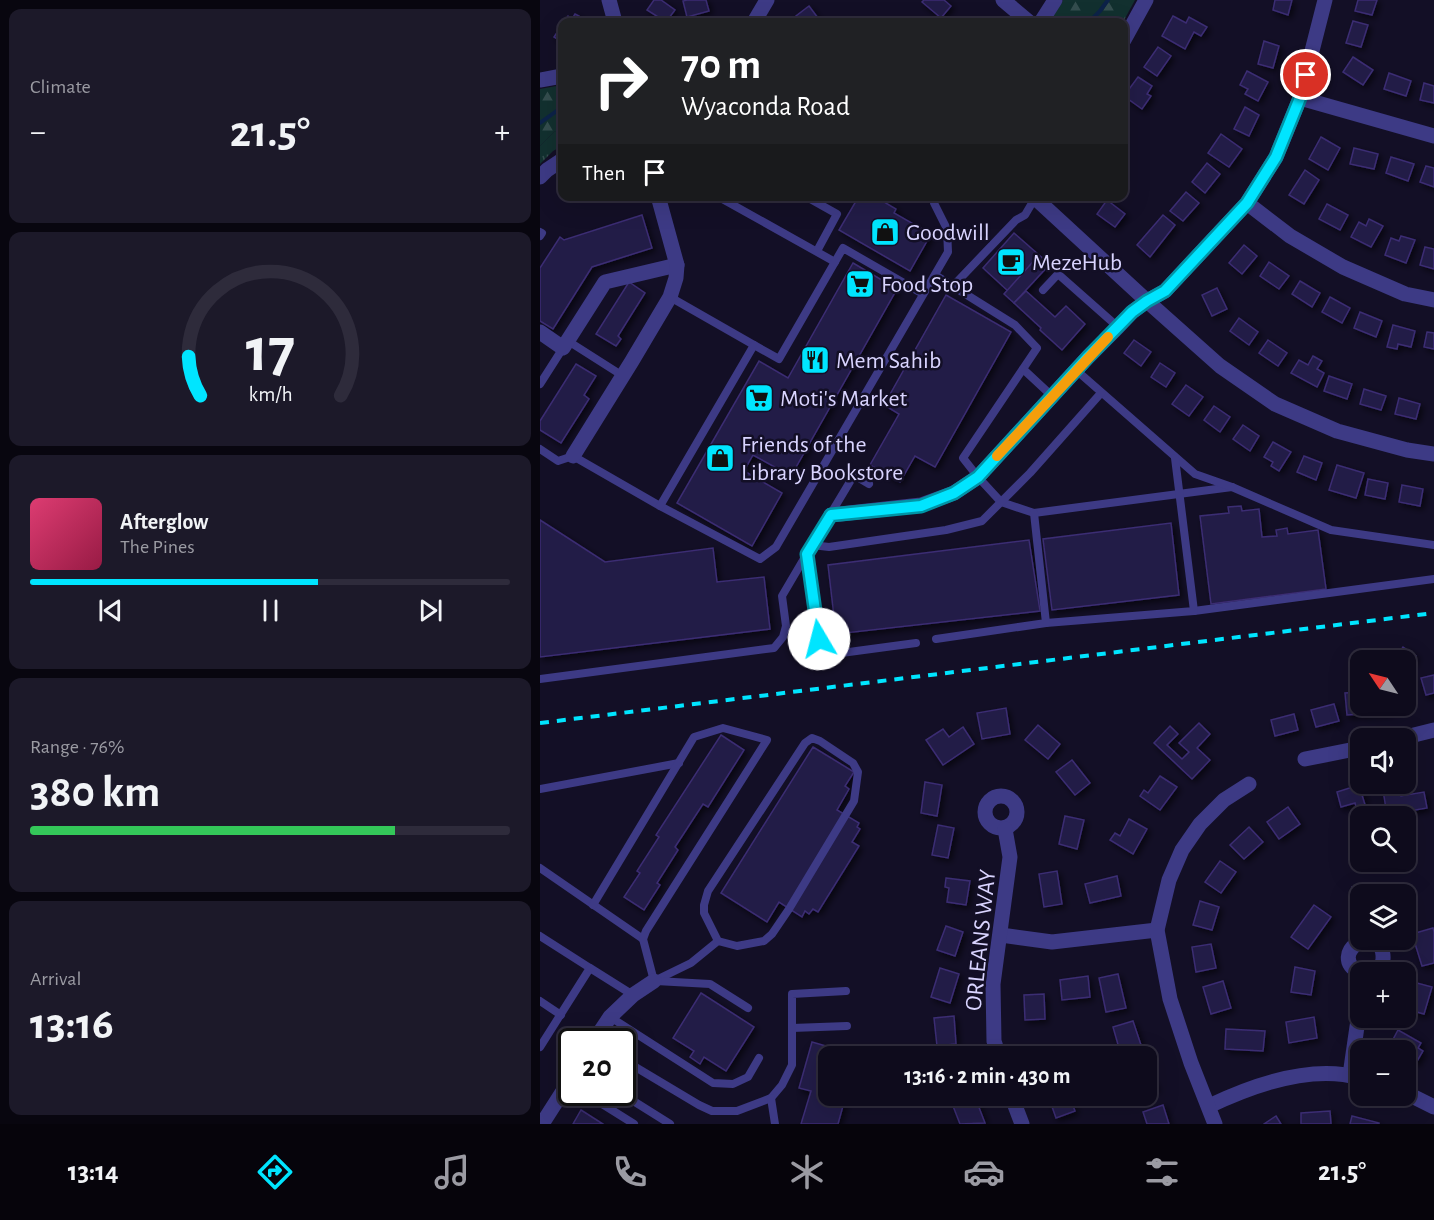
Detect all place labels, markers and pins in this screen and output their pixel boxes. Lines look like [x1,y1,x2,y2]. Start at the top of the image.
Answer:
pin [1280,49,1331,100]
shop icon: Goodwill [869,216,901,248]
place label: Goodwill [906,221,990,245]
cafe icon: MezeHub [995,246,1027,278]
place label: MezeHub [1032,251,1122,275]
supermarket icon: Food Stop [844,268,876,300]
place label: Food Stop [881,273,973,297]
restaurant icon: Mem Sahib [799,344,831,376]
place label: Mem Sahib [836,349,941,373]
supermarket icon: Moti's Market [743,382,775,414]
place label: Moti's Market [780,387,907,411]
place label: Friends of the Library Bookstore [741,433,903,485]
shop icon: Friends of the Library Bookstore [704,442,736,474]

